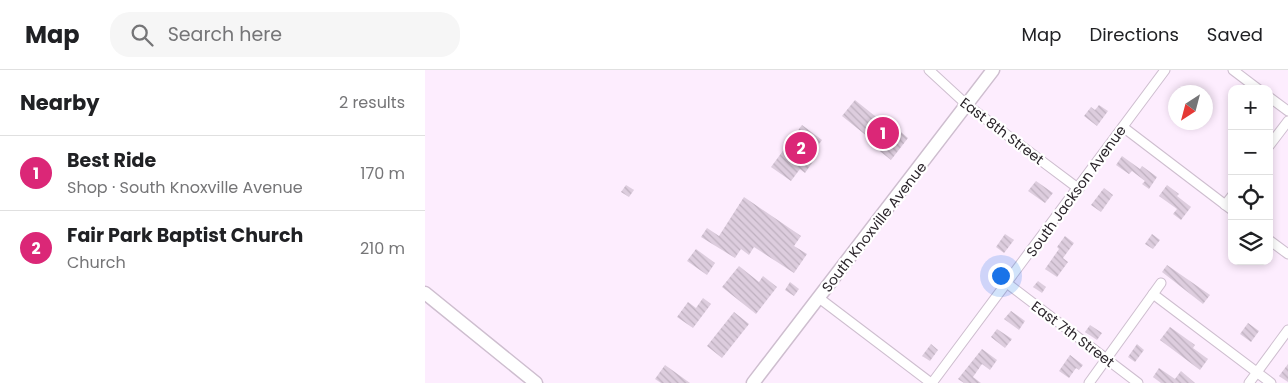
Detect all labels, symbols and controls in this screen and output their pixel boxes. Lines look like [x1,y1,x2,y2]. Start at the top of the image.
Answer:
search box [110,12,460,57]
text: Map [25,18,80,51]
icon: search [128,21,156,49]
text: Search here [168,21,282,48]
text: Map [1022,22,1061,47]
text: Directions [1089,22,1179,47]
text: Saved [1207,22,1263,47]
north arrow [1168,85,1213,130]
map controls [1228,85,1273,265]
button: + [1228,85,1273,130]
text: Nearby [20,88,100,117]
text: 2 results [339,91,405,114]
street label: East 8th Street [956,93,1048,169]
pin: 1 [867,114,899,152]
street label: South Jackson Avenue [1021,121,1131,261]
pin: 2 [785,129,817,167]
button: − [1228,130,1273,175]
text: Best Ride [67,147,156,174]
street label: South Knoxville Avenue [817,158,931,296]
text: 1 [33,162,39,185]
text: 170 m [360,162,405,185]
button: locate [1228,175,1273,220]
text: Shop · South Knoxville Avenue [67,176,303,199]
button: layers [1228,220,1273,265]
text: Fair Park Baptist Church [67,222,303,249]
text: 2 [31,237,41,260]
text: 210 m [360,237,405,260]
text: Church [67,251,126,274]
your location [988,263,1014,289]
street label: East 7th Street [1027,296,1119,372]

